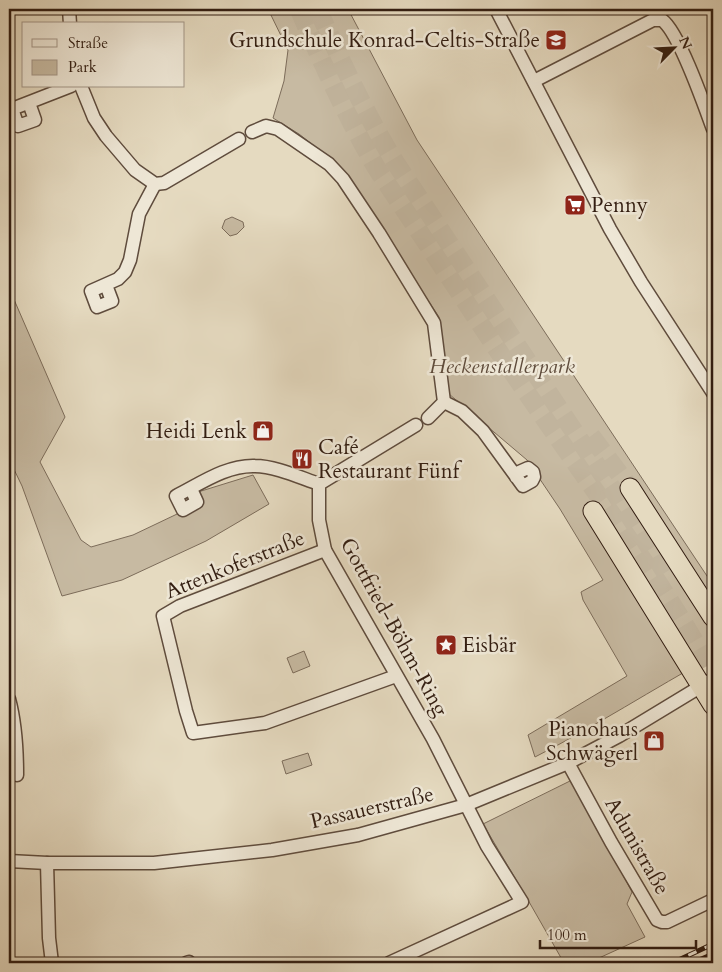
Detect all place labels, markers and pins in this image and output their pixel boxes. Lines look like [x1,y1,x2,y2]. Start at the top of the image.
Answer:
place label: Grundschule Konrad-Celtis-Straße [229,26,540,55]
school or university icon: Grundschule Konrad-Celtis-Straße [544,28,568,52]
place label: Penny [591,191,648,220]
supermarket icon: Penny [563,193,587,217]
place label: Heidi Lenk [146,417,248,446]
shop icon: Heidi Lenk [251,419,275,443]
place label: Café Restaurant Fünf [318,433,463,486]
restaurant icon: Café Restaurant Fünf [290,447,314,471]
place label: Eisbär [462,631,516,660]
place icon: Eisbär [434,633,458,657]
place label: Pianohaus Schwägerl [546,715,638,768]
shop icon: Pianohaus Schwägerl [642,729,666,753]

